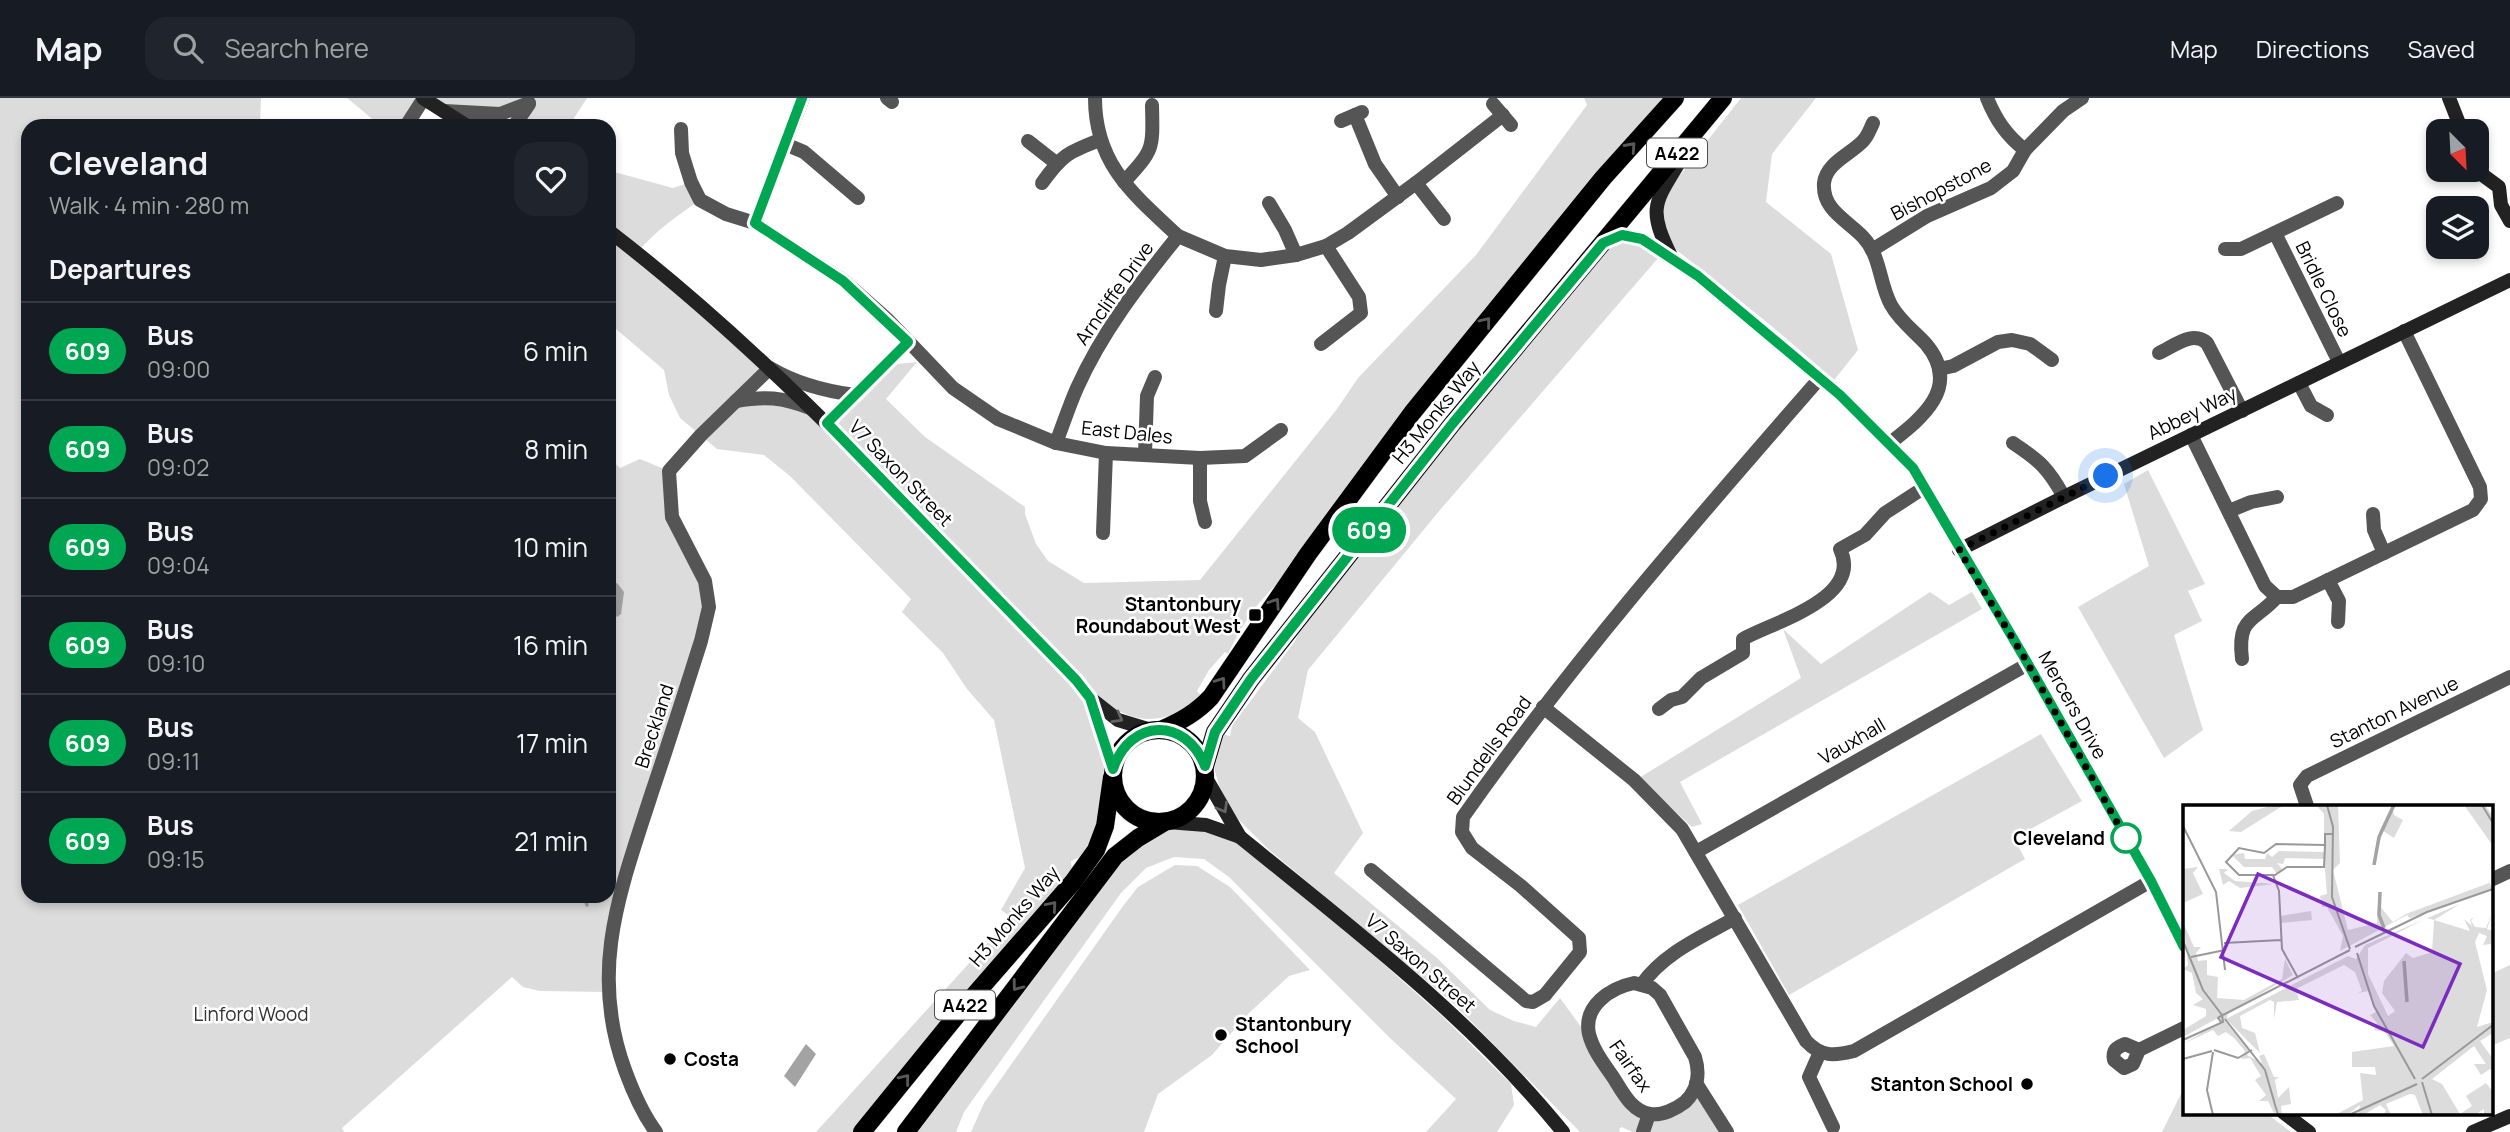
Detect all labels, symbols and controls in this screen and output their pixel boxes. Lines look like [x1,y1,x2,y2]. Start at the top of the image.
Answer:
search box [145,17,635,80]
text: Map [35,26,103,71]
icon: search [169,29,207,67]
text: Search here [225,30,369,66]
text: Map [2170,32,2218,65]
text: Directions [2256,32,2369,65]
text: Saved [2407,32,2475,65]
north arrow [2426,119,2488,182]
map controls [2426,119,2489,259]
road number: A422 [1647,138,1707,168]
text: Cleveland [49,140,208,185]
button: heart [514,142,588,216]
one-way arrow [1623,142,1635,155]
street label: Bishopstone [1886,152,1996,226]
text: Walk · 4 min · 280 m [49,189,249,221]
button: layers [2426,196,2489,259]
street label: Arncliffe Drive [1069,236,1159,350]
street label: Bridle Close [2290,237,2358,341]
text: Departures [49,251,191,287]
text: Bus [147,317,194,353]
one-way arrow [1477,318,1490,330]
text: 6 min [523,333,588,369]
text: 609 [65,334,110,367]
text: 09:00 [147,353,210,385]
street label: H3 Monks Way [1386,355,1486,469]
street label: Abbey Way [2143,380,2241,446]
street label: V7 Saxon Street [843,414,959,532]
street label: East Dales [1080,414,1174,450]
text: Bus [147,415,194,451]
text: 8 min [524,431,588,467]
text: 609 [65,432,110,465]
text: 09:02 [147,451,209,483]
your location [2088,458,2123,493]
line badge: 609 [1329,507,1409,553]
text: Bus [147,513,194,549]
text: 609 [1346,513,1392,546]
text: 10 min [513,529,588,565]
text: 609 [65,530,110,563]
text: 09:04 [147,549,210,581]
place label: Stantonbury Roundabout West [1076,591,1241,639]
one-way arrow [1267,598,1279,611]
marker: Stantonbury Roundabout West [1247,607,1263,623]
text: Bus [147,611,194,647]
text: 16 min [513,627,588,663]
text: 609 [65,628,110,661]
street label: Mercers Drive [2033,646,2113,764]
text: 09:10 [147,647,205,679]
street label: Stanton Avenue [2325,670,2463,754]
one-way arrow [1213,677,1225,690]
street label: Breckland [628,681,680,771]
street label: Blundells Road [1441,690,1537,810]
text: Bus [147,709,194,745]
one-way arrow [1111,710,1124,723]
street label: Vauxhall [1814,711,1890,771]
text: 17 min [516,725,588,761]
text: 609 [65,726,110,759]
text: 09:11 [147,745,200,777]
one-way arrow [1215,800,1228,813]
inset map [2183,805,2492,1114]
text: Bus [147,807,194,843]
text: 21 min [514,823,588,859]
marker: Cleveland [2111,823,2141,853]
text: 609 [65,824,110,857]
place label: Cleveland [2013,825,2105,851]
text: 09:15 [147,843,204,875]
street label: H3 Monks Way [963,860,1065,972]
one-way arrow [1044,901,1056,914]
street label: V7 Saxon Street [1360,908,1482,1018]
one-way arrow [1012,978,1025,991]
road number: A422 [935,991,995,1020]
park label: Linford Wood [193,1001,309,1027]
place label: Stantonbury School [1235,1011,1352,1059]
marker: Stantonbury School [1213,1027,1229,1043]
street label: Fairfax [1604,1035,1658,1097]
place label: Costa [684,1046,739,1072]
marker: Costa [662,1051,678,1067]
place label: Stanton School [1870,1071,2013,1097]
one-way arrow [897,1075,909,1088]
marker: Stanton School [2019,1076,2035,1092]

